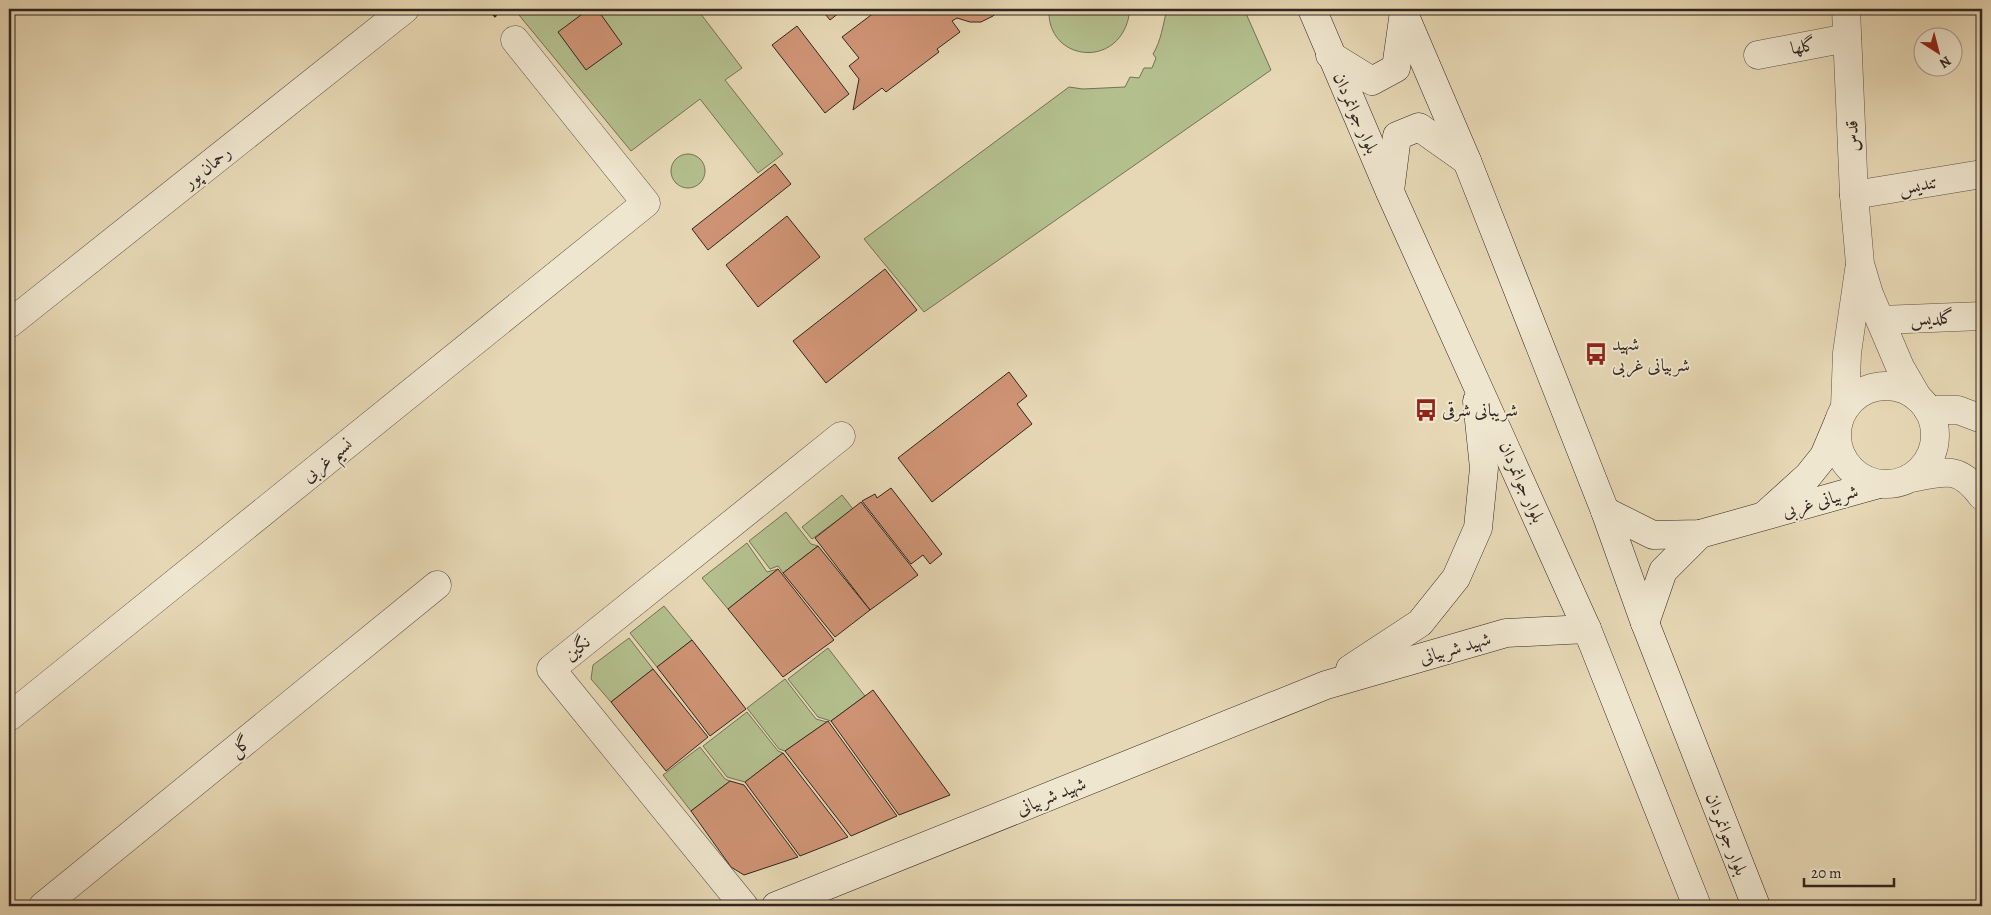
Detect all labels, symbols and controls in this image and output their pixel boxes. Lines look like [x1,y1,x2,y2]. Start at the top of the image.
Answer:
north arrow [1914,28,1964,78]
street label: گلها [1788,32,1818,60]
text: N [1936,51,1955,73]
street label: بلوار جوانمردان [1327,69,1385,157]
street label: قدس [1839,120,1865,152]
street label: رحمان پور [176,140,237,196]
street label: تندیس [1897,170,1939,200]
street label: گلدیس [1910,305,1954,331]
place label: شهید شربیانی غربی [1612,332,1690,378]
bus stop icon: شهید شربیانی غربی [1583,341,1609,367]
bus stop icon: شریبانی شرقی [1413,397,1439,423]
place label: شریبانی شرقی [1442,398,1518,422]
street label: نسیم غربی [297,432,361,492]
street label: بلوار جوانمردان [1493,438,1551,526]
street label: شربیانی غربی [1779,479,1861,524]
street label: شهید شربیانی [1416,626,1494,670]
street label: نگین [559,630,595,666]
street label: گل [224,730,256,762]
street label: شهید شربیانی [1012,771,1090,821]
street label: بلوار جوانمردان [1700,789,1754,879]
scale bar [1804,855,1894,887]
text: 20 m [1811,863,1842,883]

